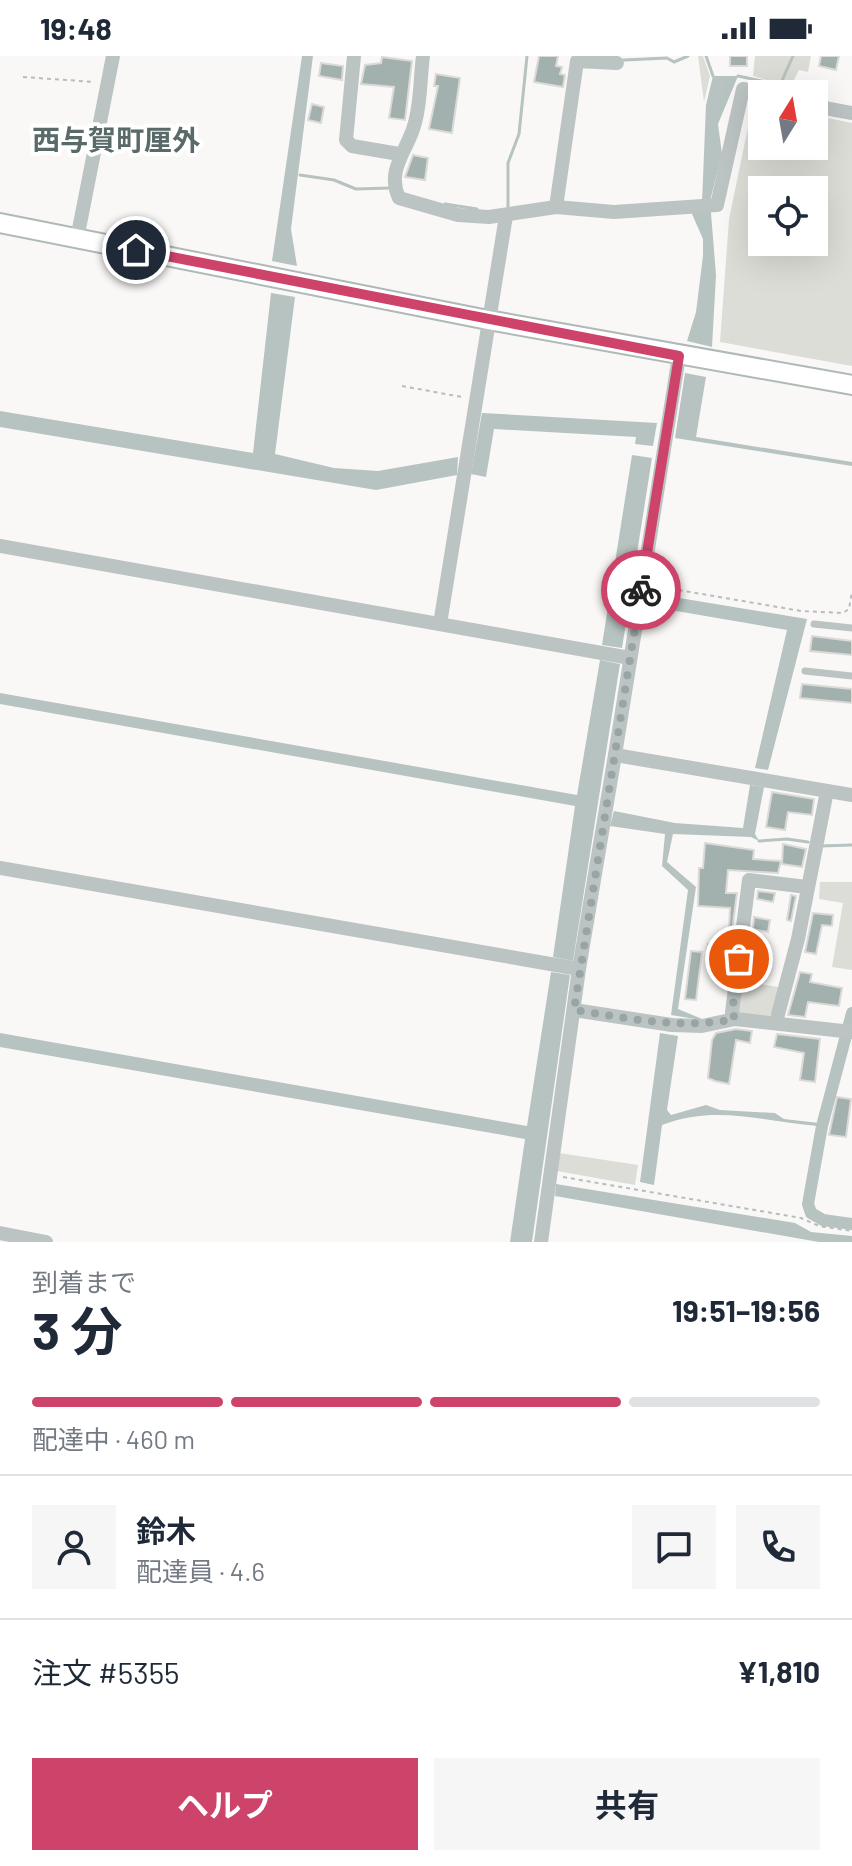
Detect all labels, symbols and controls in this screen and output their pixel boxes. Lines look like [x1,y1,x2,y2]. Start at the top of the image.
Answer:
text: 19:48 [40,10,112,46]
north arrow [748,80,828,160]
map controls [748,80,828,256]
district label: 西与賀町厘外 [32,122,200,156]
button: locate [748,176,828,256]
pin [102,216,170,284]
icon: home [114,228,158,272]
courier [601,550,681,630]
icon: bike [619,568,663,612]
pin [705,925,773,993]
icon: bag [717,937,761,981]
text: 到着まで [32,1266,136,1297]
text: 19:51–19:56 [672,1292,820,1328]
text: 3 分 [32,1298,122,1360]
text: 配達中 · 460 m [32,1423,195,1454]
button: person [32,1505,116,1589]
button: chat [632,1505,716,1589]
button: phone [736,1505,820,1589]
text: 鈴木 [136,1512,196,1548]
text: 配達員 · 4.6 [136,1555,265,1586]
text: ¥1,810 [737,1653,820,1689]
text: 注文 #5355 [32,1654,179,1690]
button: ヘルプ [32,1758,418,1850]
button: 共有 [434,1758,820,1850]

